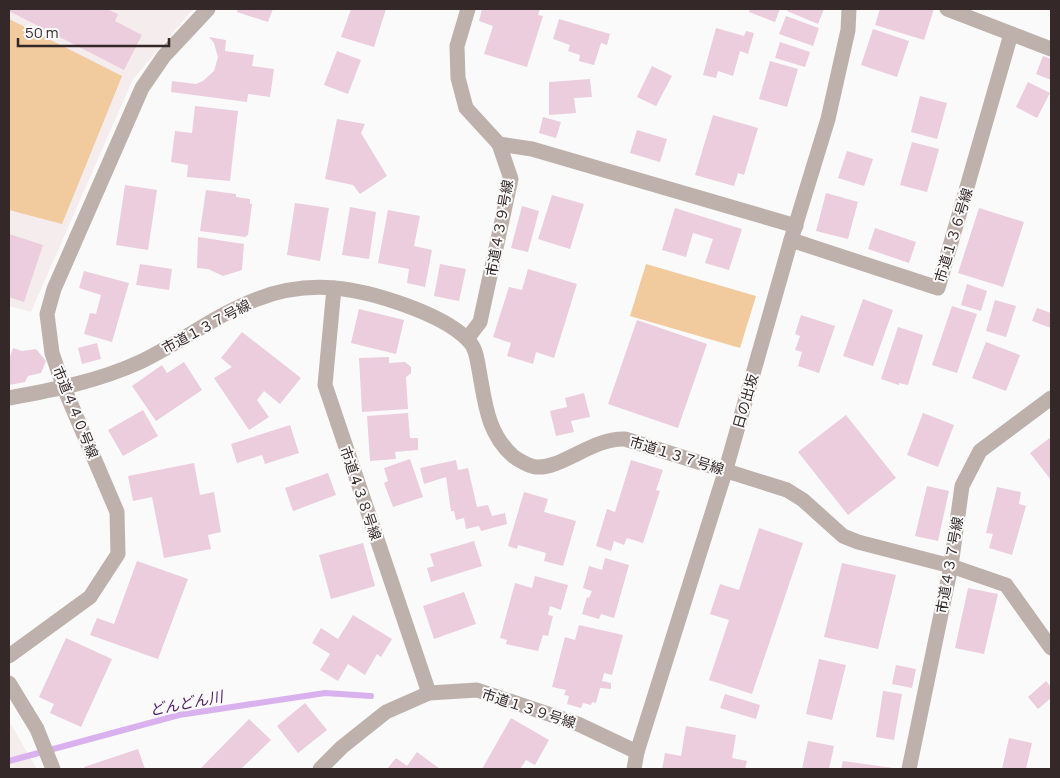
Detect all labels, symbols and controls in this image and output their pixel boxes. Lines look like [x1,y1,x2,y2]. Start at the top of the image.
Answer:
scale bar [18,15,169,47]
text: 50 m [25,22,59,43]
street label: 市道４３９号線 [481,178,517,278]
street label: 市道１３６号線 [930,185,976,285]
street label: 市道１３７号線 [158,295,254,357]
street label: 市道４４０号線 [49,363,103,461]
street label: 日の出坂 [728,371,762,431]
street label: 市道１３７号線 [627,432,727,478]
street label: 市道４３８号線 [336,444,386,542]
street label: 市道４３７号線 [931,515,967,615]
street label: 市道１３９号線 [479,684,579,732]
water label: どんどん川 [147,685,227,720]

